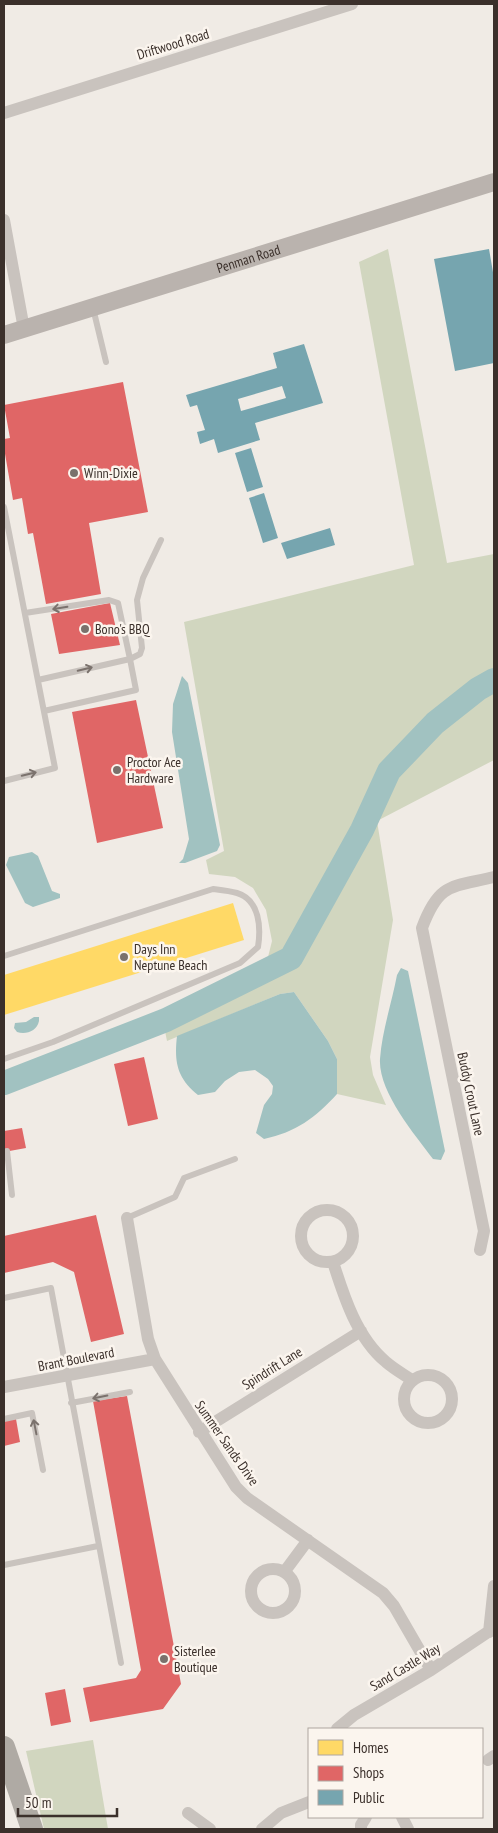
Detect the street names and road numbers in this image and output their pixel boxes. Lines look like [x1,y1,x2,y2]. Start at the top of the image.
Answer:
street label: Driftwood Road [135,24,211,64]
street label: Penman Road [214,240,282,277]
street label: Buddy Crout Lane [453,1051,489,1138]
street label: Spindrift Lane [239,1342,306,1394]
street label: Brant Boulevard [36,1343,116,1375]
street label: Summer Sands Drive [191,1397,263,1489]
street label: Sand Castle Way [367,1639,444,1695]

